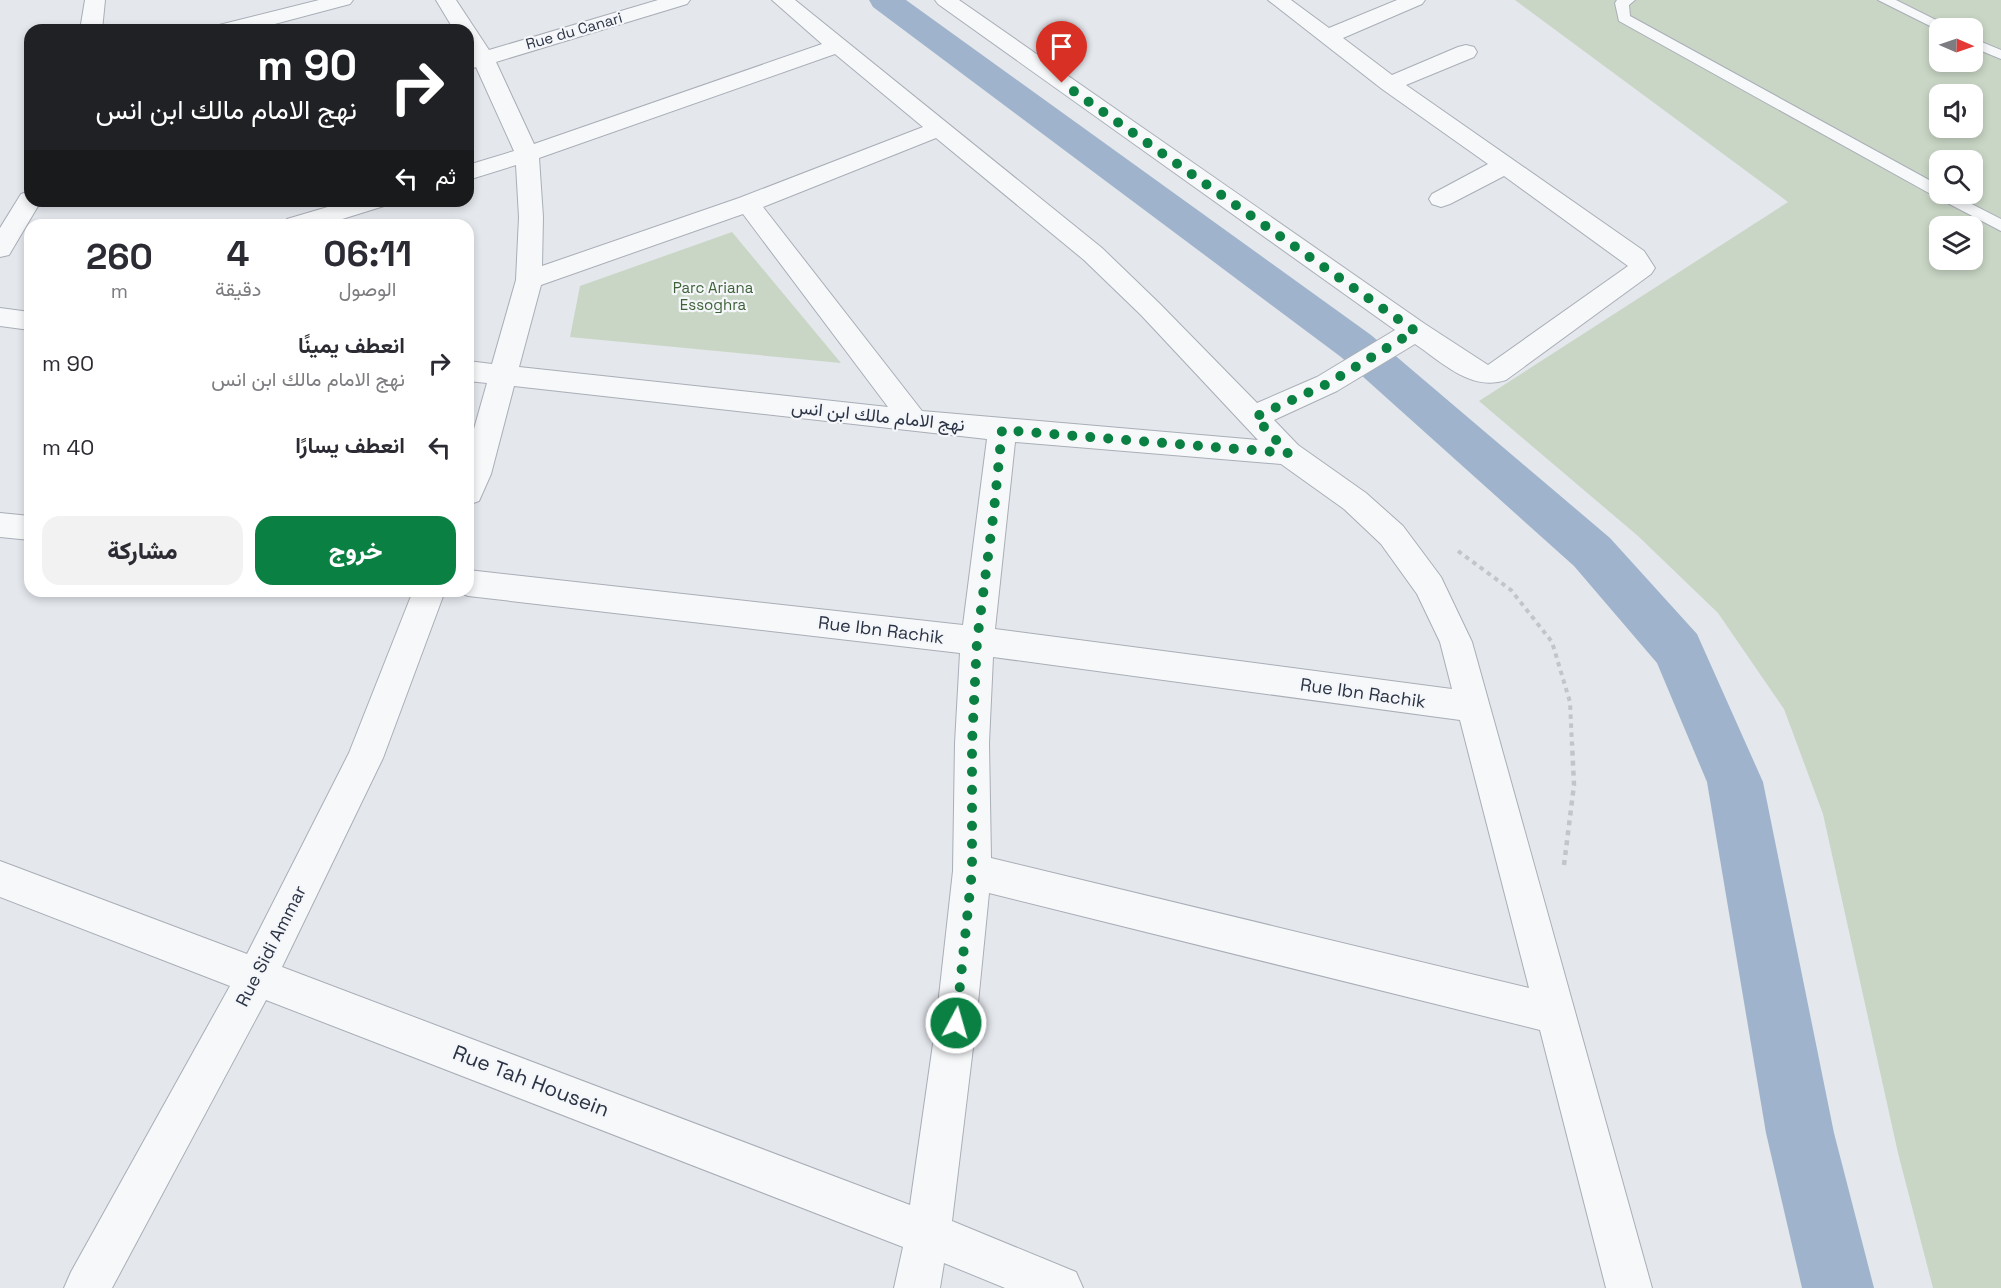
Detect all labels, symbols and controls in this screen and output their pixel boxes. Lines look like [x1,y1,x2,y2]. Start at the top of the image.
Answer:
street label: Rue du Canari [523,8,624,53]
north arrow [1929,18,1983,72]
map controls [1929,18,1983,270]
pin [1036,21,1087,83]
icon: arrive [1045,30,1078,63]
text: 90 m [257,39,357,92]
icon: right [378,48,456,126]
button: sound [1929,84,1983,138]
text: نهج الامام مالك ابن انس [96,92,357,127]
button: search [1929,150,1983,204]
icon: left [390,162,423,195]
text: ثم [435,162,456,190]
button: layers [1929,216,1983,270]
text: 4 [227,231,250,277]
text: 06:11 [323,231,412,277]
text: 260 [86,234,153,280]
text: دقيقة [215,276,261,302]
text: الوصول [339,276,396,302]
text: m [111,278,128,304]
park label: Parc Ariana Essoghra [673,278,754,314]
text: انعطف يمينًا [298,331,405,359]
icon: right [423,347,456,380]
text: 90 m [42,349,94,377]
text: نهج الامام مالك ابن انس [211,366,405,392]
street label: نهج الامام مالك ابن انس [790,395,966,437]
text: انعطف يسارًا [295,431,405,459]
icon: left [423,431,456,464]
text: 40 m [42,433,94,461]
button: مشاركة [42,516,243,585]
button: خروج [255,516,456,585]
street label: Rue Ibn Rachik [817,610,946,649]
street label: Rue Ibn Rachik [1299,672,1428,713]
street label: Rue Sidi Ammar [230,881,311,1010]
position arrow [924,991,988,1055]
street label: Rue Tah Housein [449,1038,613,1123]

